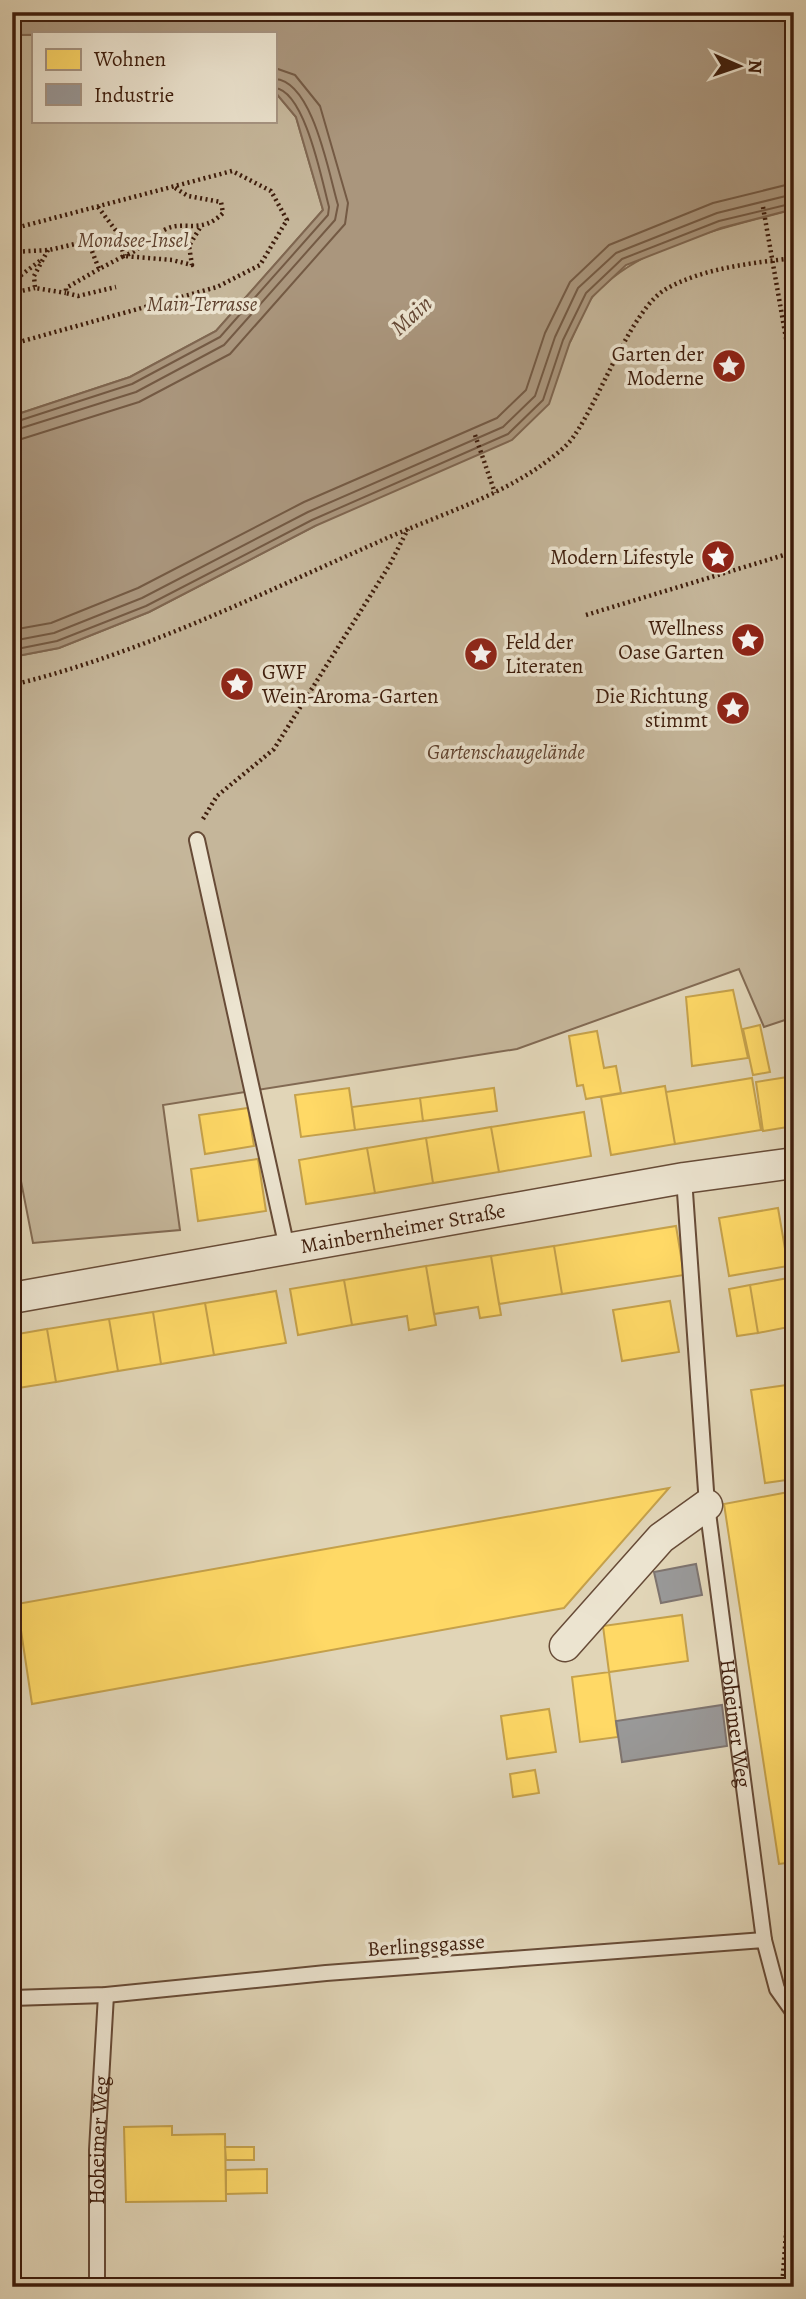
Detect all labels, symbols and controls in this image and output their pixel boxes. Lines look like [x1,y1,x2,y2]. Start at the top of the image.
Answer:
legend [32,32,276,122]
north arrow [704,32,774,102]
text: Wohnen [93,45,166,73]
text: N [742,59,768,74]
text: Industrie [94,81,174,109]
park label: Mondsee-Insel [78,226,189,254]
water label: Main [384,288,439,342]
park label: Main-Terrasse [147,290,258,318]
place label: Garten der Moderne [612,340,704,392]
place icon: Garten der Moderne [710,347,748,385]
place icon: Modern Lifestyle [699,538,737,576]
place label: Modern Lifestyle [550,543,694,571]
place label: Wellness Oase Garten [618,614,724,666]
place icon: Wellness Oase Garten [729,621,767,659]
place label: Feld der Literaten [505,628,583,680]
place icon: Feld der Literaten [462,635,500,673]
place label: GWF Wein-Aroma-Garten [261,658,439,710]
place icon: GWF Wein-Aroma-Garten [218,665,256,703]
place label: Die Richtung stimmt [595,682,708,734]
place icon: Die Richtung stimmt [714,689,752,727]
park label: Gartenschaugelände [427,738,585,766]
street label: Mainbernheimer Straße [298,1196,508,1260]
street label: Hoheimer Weg [713,1657,758,1790]
street label: Berlingsgasse [366,1927,486,1963]
street label: Hoheimer Weg [83,2074,115,2205]

